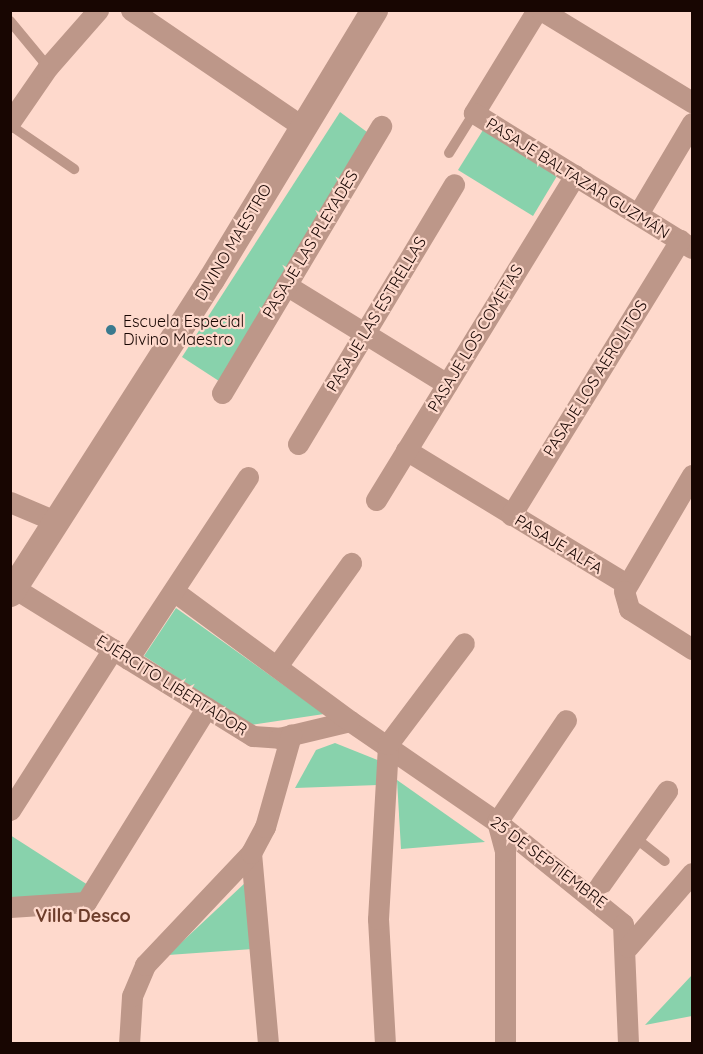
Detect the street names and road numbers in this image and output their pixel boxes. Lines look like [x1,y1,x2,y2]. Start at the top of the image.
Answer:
street label: PASAJE BALTAZAR GUZMÁN [483,114,673,242]
street label: PASAJE LAS PLEYADES [258,167,362,321]
street label: DIVINO MAESTRO [191,180,275,304]
street label: PASAJE LAS ESTRELLAS [322,233,430,395]
street label: PASAJE LOS COMETAS [423,261,527,415]
street label: PASAJE LOS AEROLITOS [539,296,651,460]
street label: PASAJE ALFA [512,510,606,578]
street label: EJÉRCITO LIBERTADOR [93,631,251,739]
street label: 25 DE SEPTIEMBRE [487,812,611,912]

